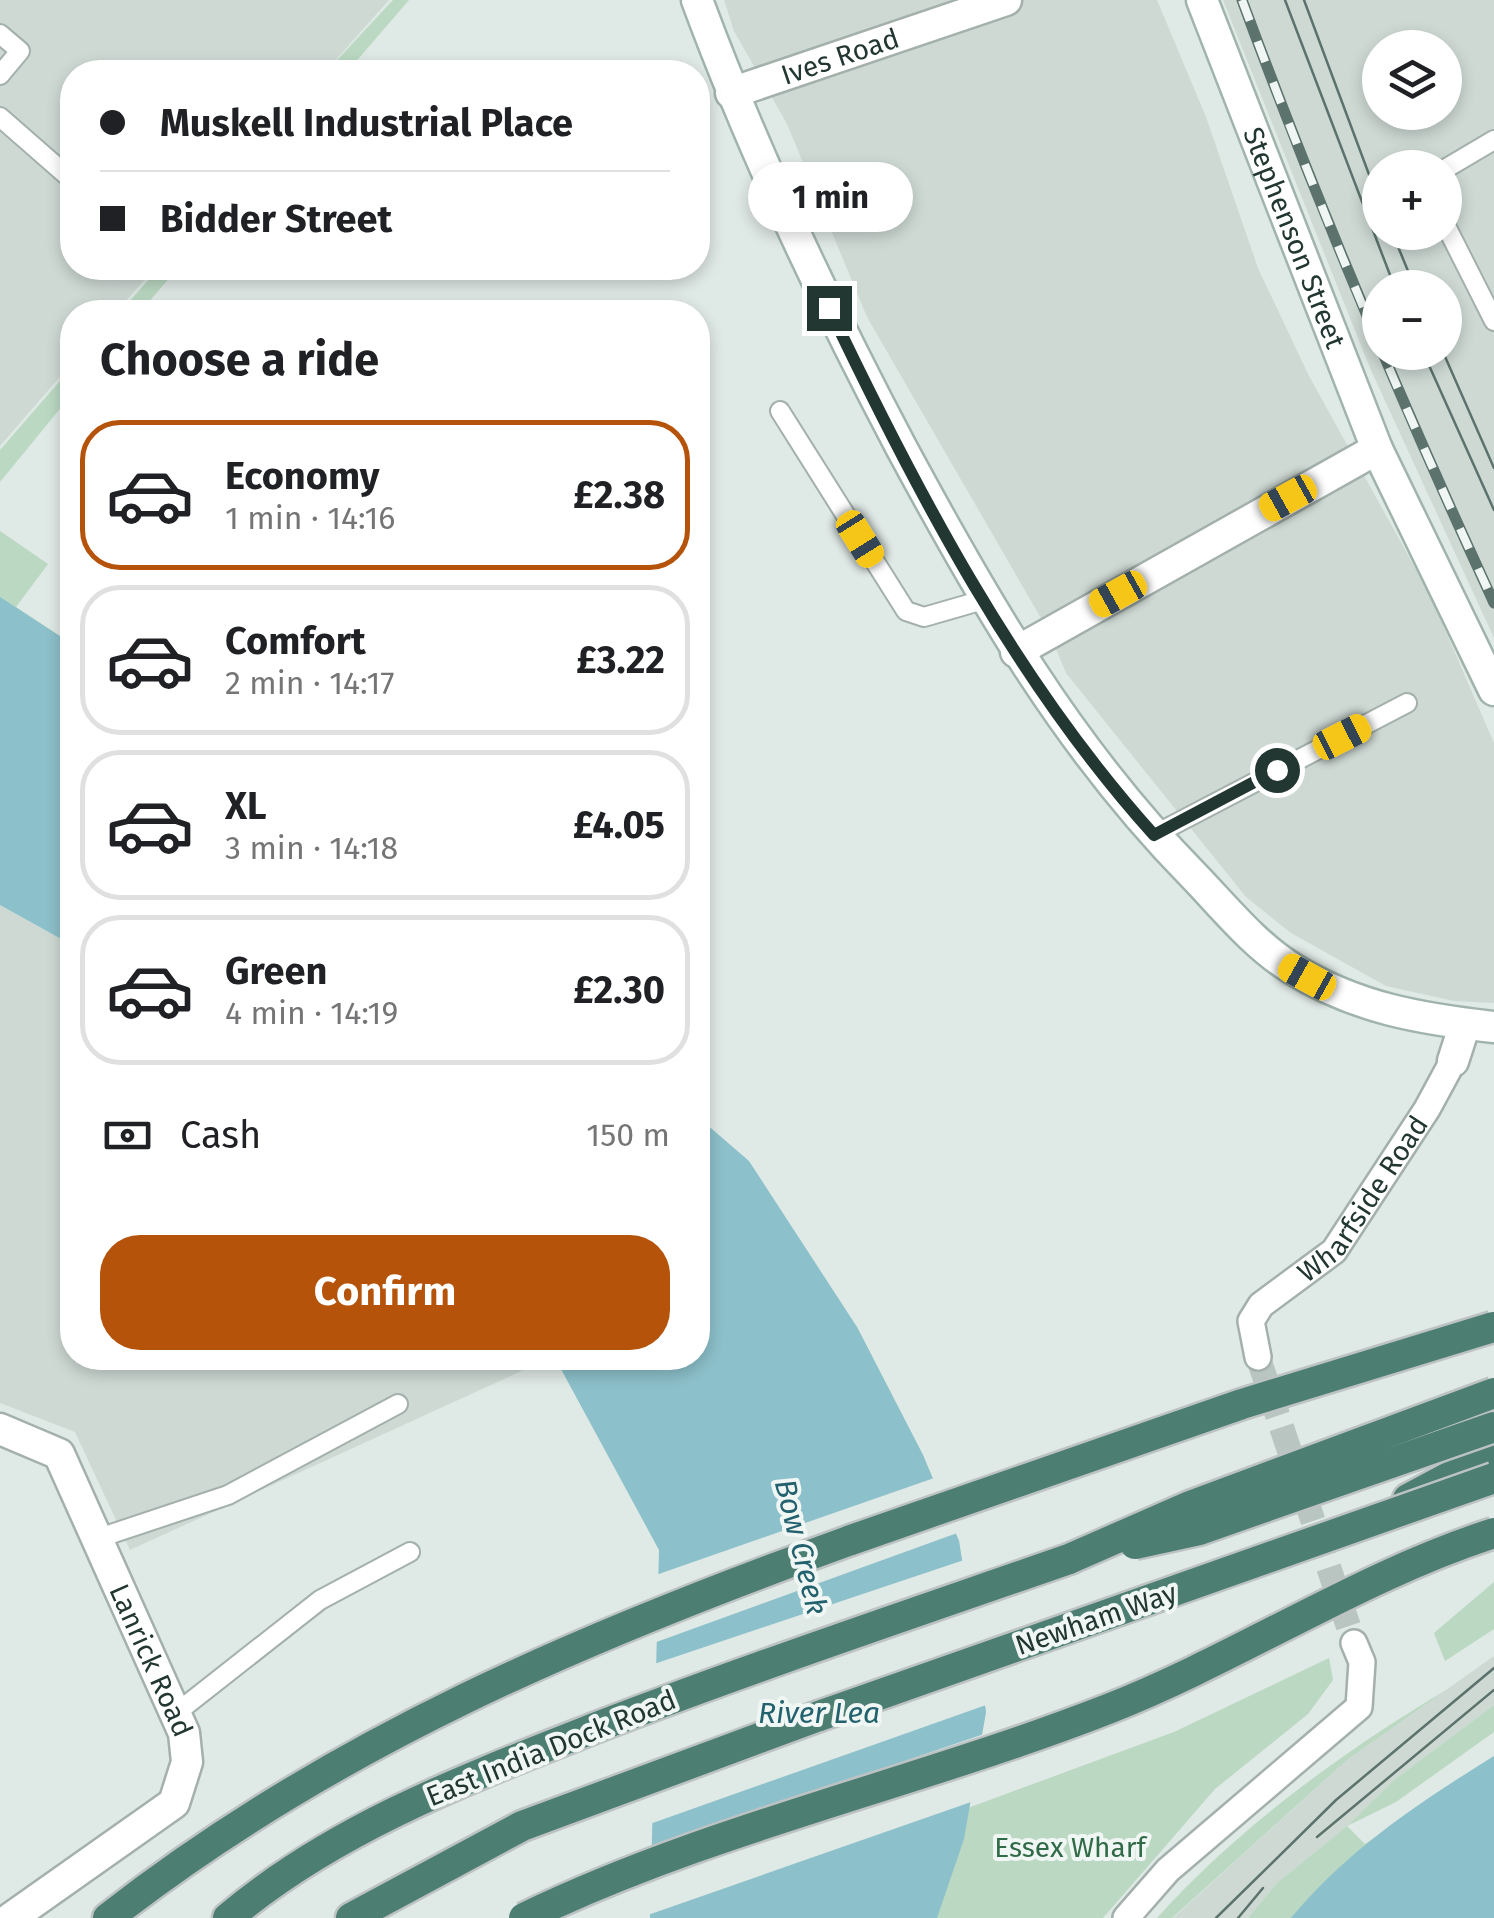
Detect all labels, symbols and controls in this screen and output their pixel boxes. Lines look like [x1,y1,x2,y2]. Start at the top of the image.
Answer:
street label: Ives Road [777,21,903,91]
map controls [1362,30,1462,370]
button: layers [1362,30,1462,130]
text: Muskell Industrial Place [160,100,573,146]
street label: Stephenson Street [1237,122,1353,354]
button: + [1362,150,1462,250]
callout: 1 min [746,163,912,233]
text: 1 min [792,178,869,216]
text: Bidder Street [160,196,392,242]
button: − [1362,270,1462,370]
route end [807,286,852,331]
text: Choose a ride [100,333,379,387]
icon: car [105,450,195,540]
text: Economy [225,453,380,499]
car [1254,470,1322,526]
text: £2.38 [573,472,665,518]
text: 1 min · 14:16 [225,499,395,537]
car [831,506,889,572]
car [1084,566,1152,622]
icon: car [105,615,195,705]
text: Comfort [225,618,366,664]
text: £3.22 [576,637,665,683]
text: 2 min · 14:17 [225,664,395,702]
car [1308,710,1376,764]
route start [1255,748,1300,793]
icon: car [105,780,195,870]
text: XL [225,783,267,829]
text: £4.05 [573,802,665,848]
text: 3 min · 14:18 [225,829,398,867]
icon: car [105,945,195,1035]
text: Green [225,948,328,994]
car [1273,949,1341,1005]
text: £2.30 [573,967,665,1013]
text: 4 min · 14:19 [225,994,398,1032]
icon: cash [100,1108,155,1163]
street label: Wharfside Road [1291,1109,1435,1289]
text: Cash [180,1112,261,1158]
text: 150 m [586,1116,670,1154]
button: Confirm [100,1235,670,1350]
water label: Bow Creek [767,1475,835,1619]
street label: Newham Way [1011,1576,1181,1662]
street label: Lanrick Road [103,1579,200,1742]
street label: East India Dock Road [421,1683,681,1813]
water label: River Lea [758,1695,880,1731]
park label: Essex Wharf [994,1831,1148,1864]

